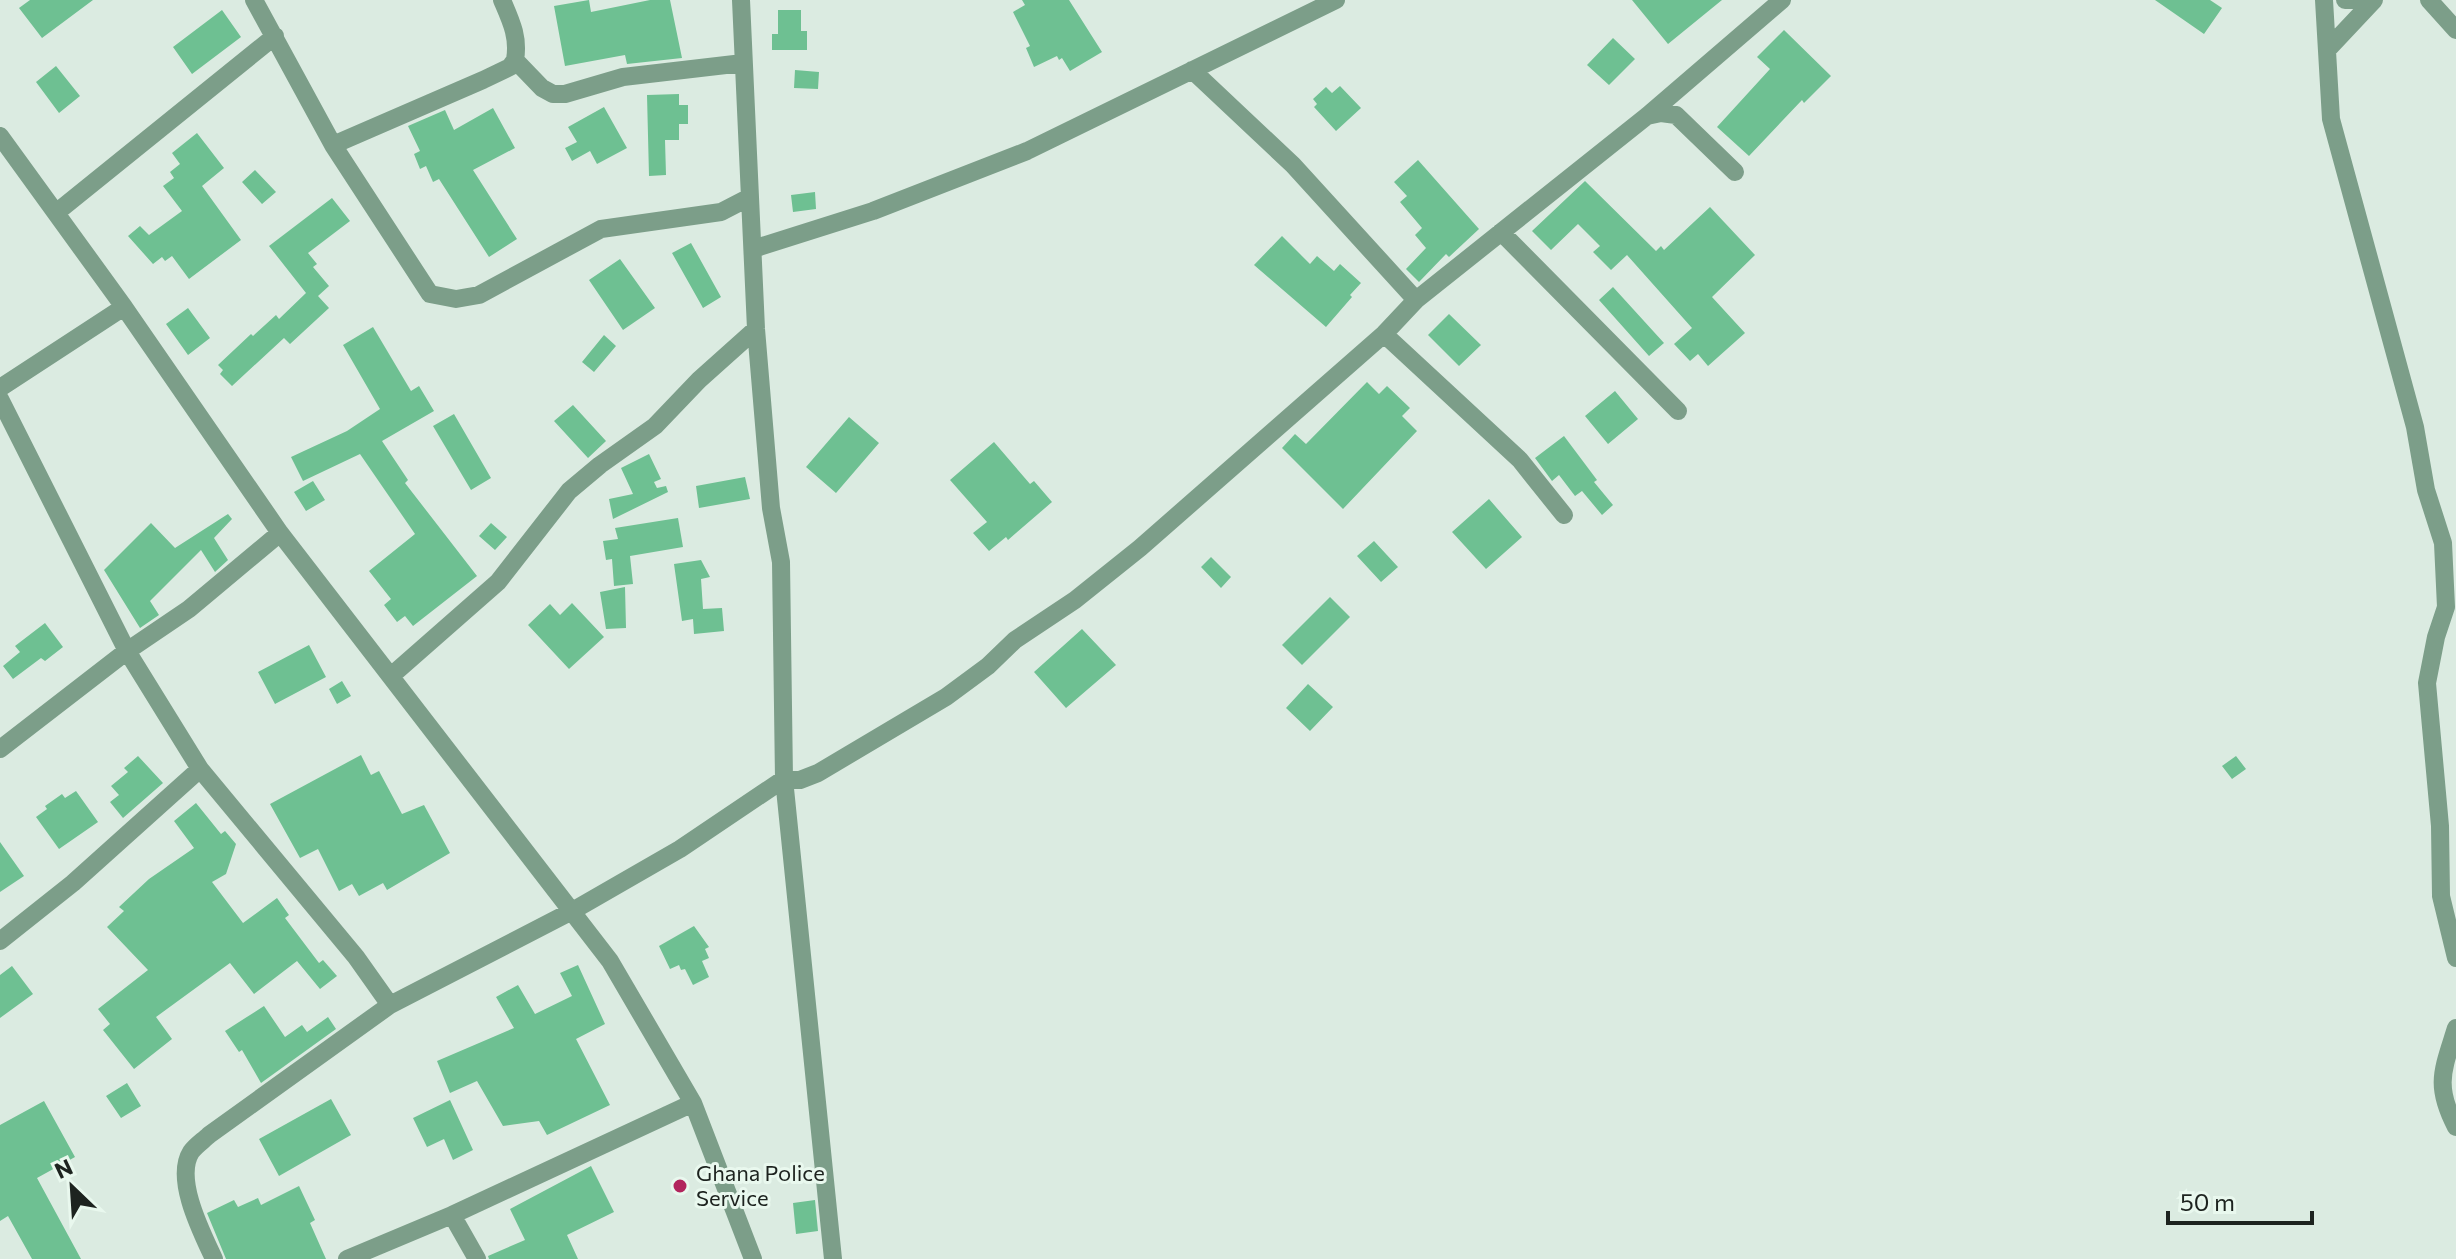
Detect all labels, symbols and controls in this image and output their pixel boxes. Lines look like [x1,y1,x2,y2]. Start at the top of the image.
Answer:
north arrow [32,1147,112,1227]
text: N [50,1153,77,1184]
place label: Ghana Police Service [696,1159,825,1211]
scale bar [2168,1175,2312,1225]
marker: Ghana Police Service [671,1177,689,1195]
text: 50 m [2180,1187,2235,1216]

